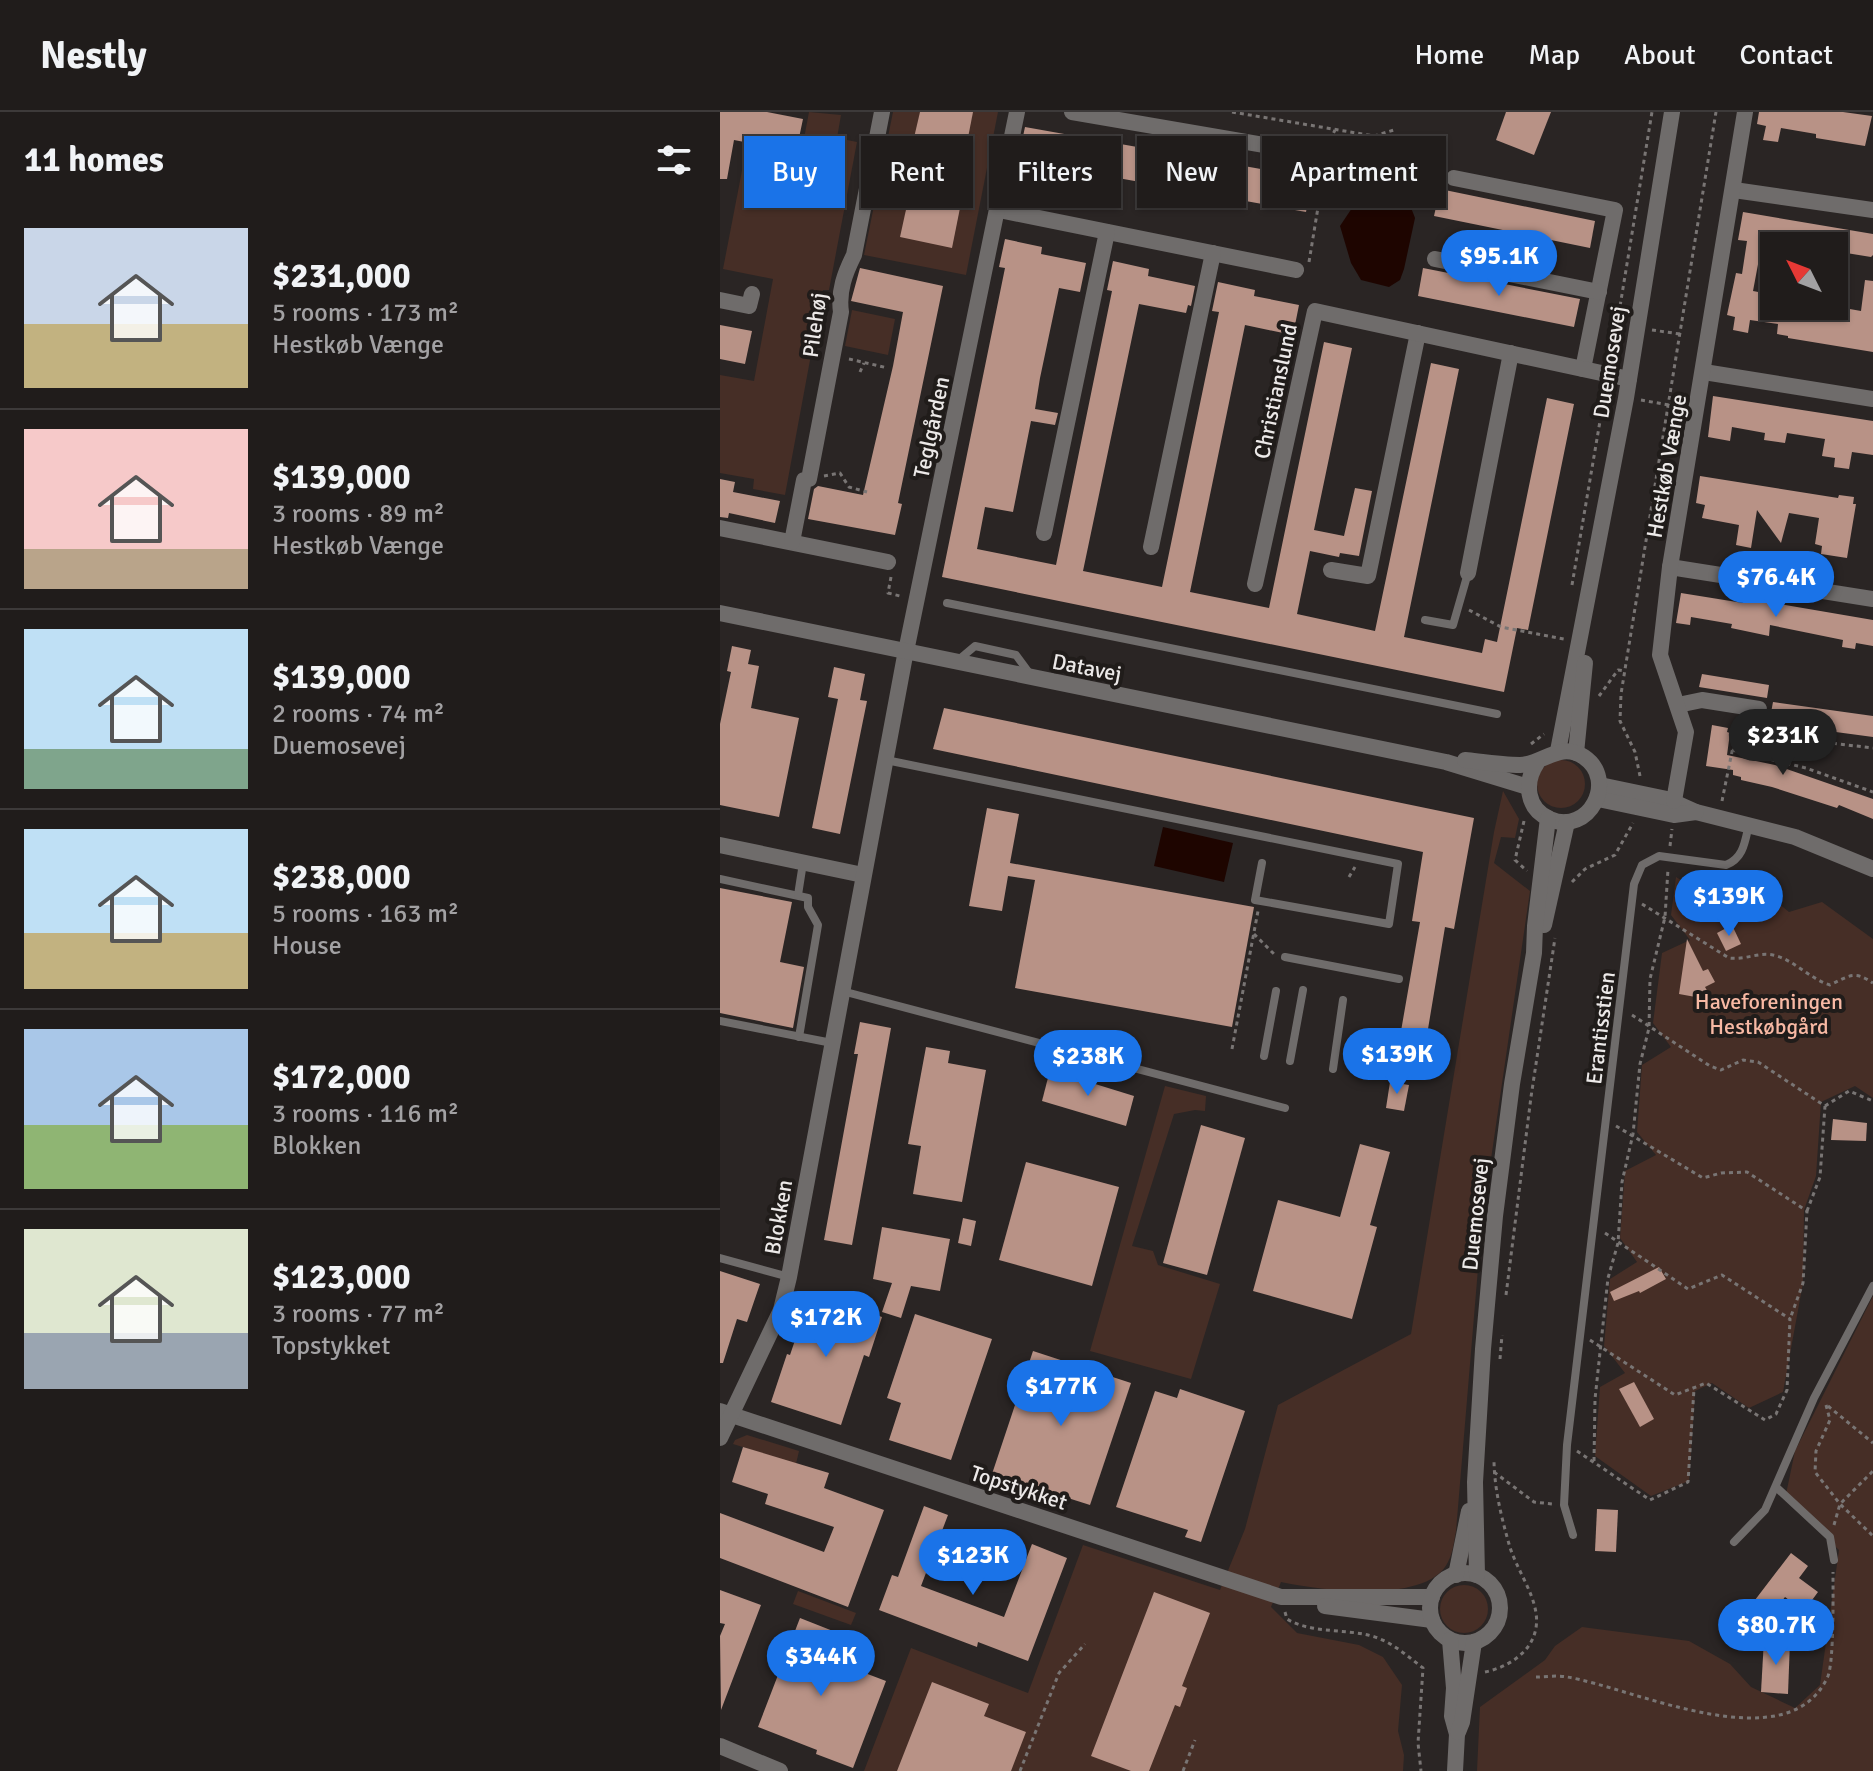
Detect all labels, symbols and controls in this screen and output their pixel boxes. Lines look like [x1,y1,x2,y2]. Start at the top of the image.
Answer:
text: Nestly [40,32,147,79]
text: Home [1415,38,1484,72]
text: Map [1528,38,1580,72]
text: About [1624,38,1696,72]
text: Contact [1740,38,1833,72]
chip: Buy [744,136,845,208]
chip: Rent [861,136,973,208]
chip: Filters [989,136,1121,208]
chip: New [1137,136,1246,208]
chip: Apartment [1262,136,1446,208]
icon: filters [652,138,696,182]
text: 11 homes [24,139,164,181]
pin: $95.1K [1434,230,1564,298]
north arrow [1760,232,1848,320]
map controls [1760,232,1848,320]
text: $95.1K [1459,240,1539,272]
text: $231,000 [272,255,411,297]
icon: home [88,260,184,356]
street label: Pilehøj [797,291,832,359]
text: 5 rooms · 173 m² [272,297,459,329]
street label: Duemosevej [1587,304,1632,420]
street label: Christianslund [1248,321,1303,461]
text: Hestkøb Vænge [272,329,444,361]
street label: Teglgården [908,374,955,480]
street label: Hestkøb Vænge [1641,392,1692,540]
text: $139,000 [272,456,411,498]
icon: home [88,461,184,557]
text: 3 rooms · 89 m² [272,498,445,530]
text: Hestkøb Vænge [272,530,444,562]
pin: $76.4K [1711,551,1841,619]
text: $76.4K [1736,561,1816,593]
street label: Datavej [1050,648,1124,687]
text: $139,000 [272,656,411,698]
icon: home [88,661,184,757]
text: 2 rooms · 74 m² [272,698,445,730]
pin: $231K [1727,709,1839,777]
text: $231K [1747,719,1819,751]
text: Duemosevej [272,730,406,762]
text: $238,000 [272,856,411,898]
icon: home [88,861,184,957]
pin: $139K [1673,870,1785,938]
text: $139K [1693,880,1765,912]
text: 5 rooms · 163 m² [272,898,459,930]
text: House [272,930,342,962]
street label: Erantisstien [1580,970,1621,1086]
park label: Haveforeningen Hestkøbgård [1695,988,1843,1040]
pin: $139K [1341,1028,1453,1096]
pin: $238K [1032,1030,1144,1098]
text: $139K [1361,1038,1433,1070]
text: $238K [1052,1040,1124,1072]
text: $172,000 [272,1056,411,1098]
icon: home [88,1061,184,1157]
text: 3 rooms · 116 m² [272,1098,459,1130]
text: Blokken [272,1130,361,1162]
street label: Duemosevej [1456,1156,1495,1272]
street label: Blokken [759,1177,798,1257]
text: $123,000 [272,1256,411,1298]
icon: home [88,1261,184,1357]
pin: $172K [770,1291,882,1359]
text: 3 rooms · 77 m² [272,1298,445,1330]
text: $172K [790,1301,862,1333]
text: Topstykket [272,1330,390,1362]
pin: $177K [1005,1360,1117,1428]
text: $177K [1025,1370,1097,1402]
street label: Topstykket [967,1459,1071,1516]
pin: $123K [917,1529,1029,1597]
text: $123K [937,1539,1009,1571]
pin: $80.7K [1711,1599,1841,1667]
text: $80.7K [1736,1609,1816,1641]
pin: $344K [765,1630,877,1698]
text: $344K [785,1640,857,1672]

